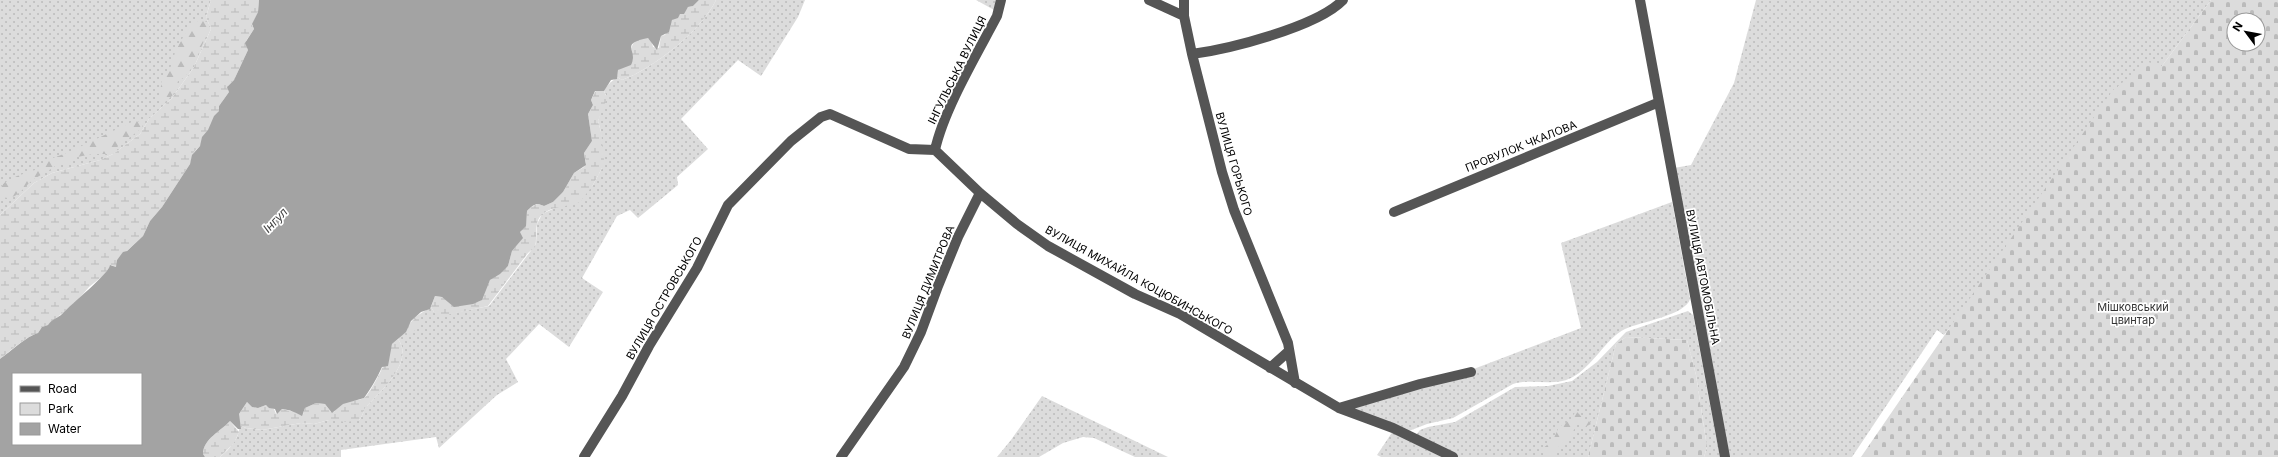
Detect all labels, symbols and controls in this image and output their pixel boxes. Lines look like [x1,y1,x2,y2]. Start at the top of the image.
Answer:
north arrow [2226,12,2266,52]
street label: ІНГУЛЬСЬКА ВУЛИЦЯ [925,14,989,126]
text: N [2229,19,2246,34]
street label: ВУЛИЦЯ ГОРЬКОГО [1212,111,1256,217]
street label: ПРОВУЛОК ЧКАЛОВА [1463,117,1579,175]
water label: Інгул [260,204,290,236]
street label: ВУЛИЦЯ АВТОМОБІЛЬНА [1683,208,1723,346]
street label: ВУЛИЦЯ МИХАЙЛА КОЦЮБИНСЬКОГО [1043,222,1235,338]
street label: ВУЛИЦЯ ДИМИТРОВА [899,223,957,341]
street label: ВУЛИЦЯ ОСТРОВСЬКОГО [623,234,705,362]
park label: Мішковський цвинтар [2097,300,2169,327]
legend [12,373,142,445]
text: Road [48,381,77,396]
text: Park [48,401,74,416]
text: Water [48,421,82,436]

